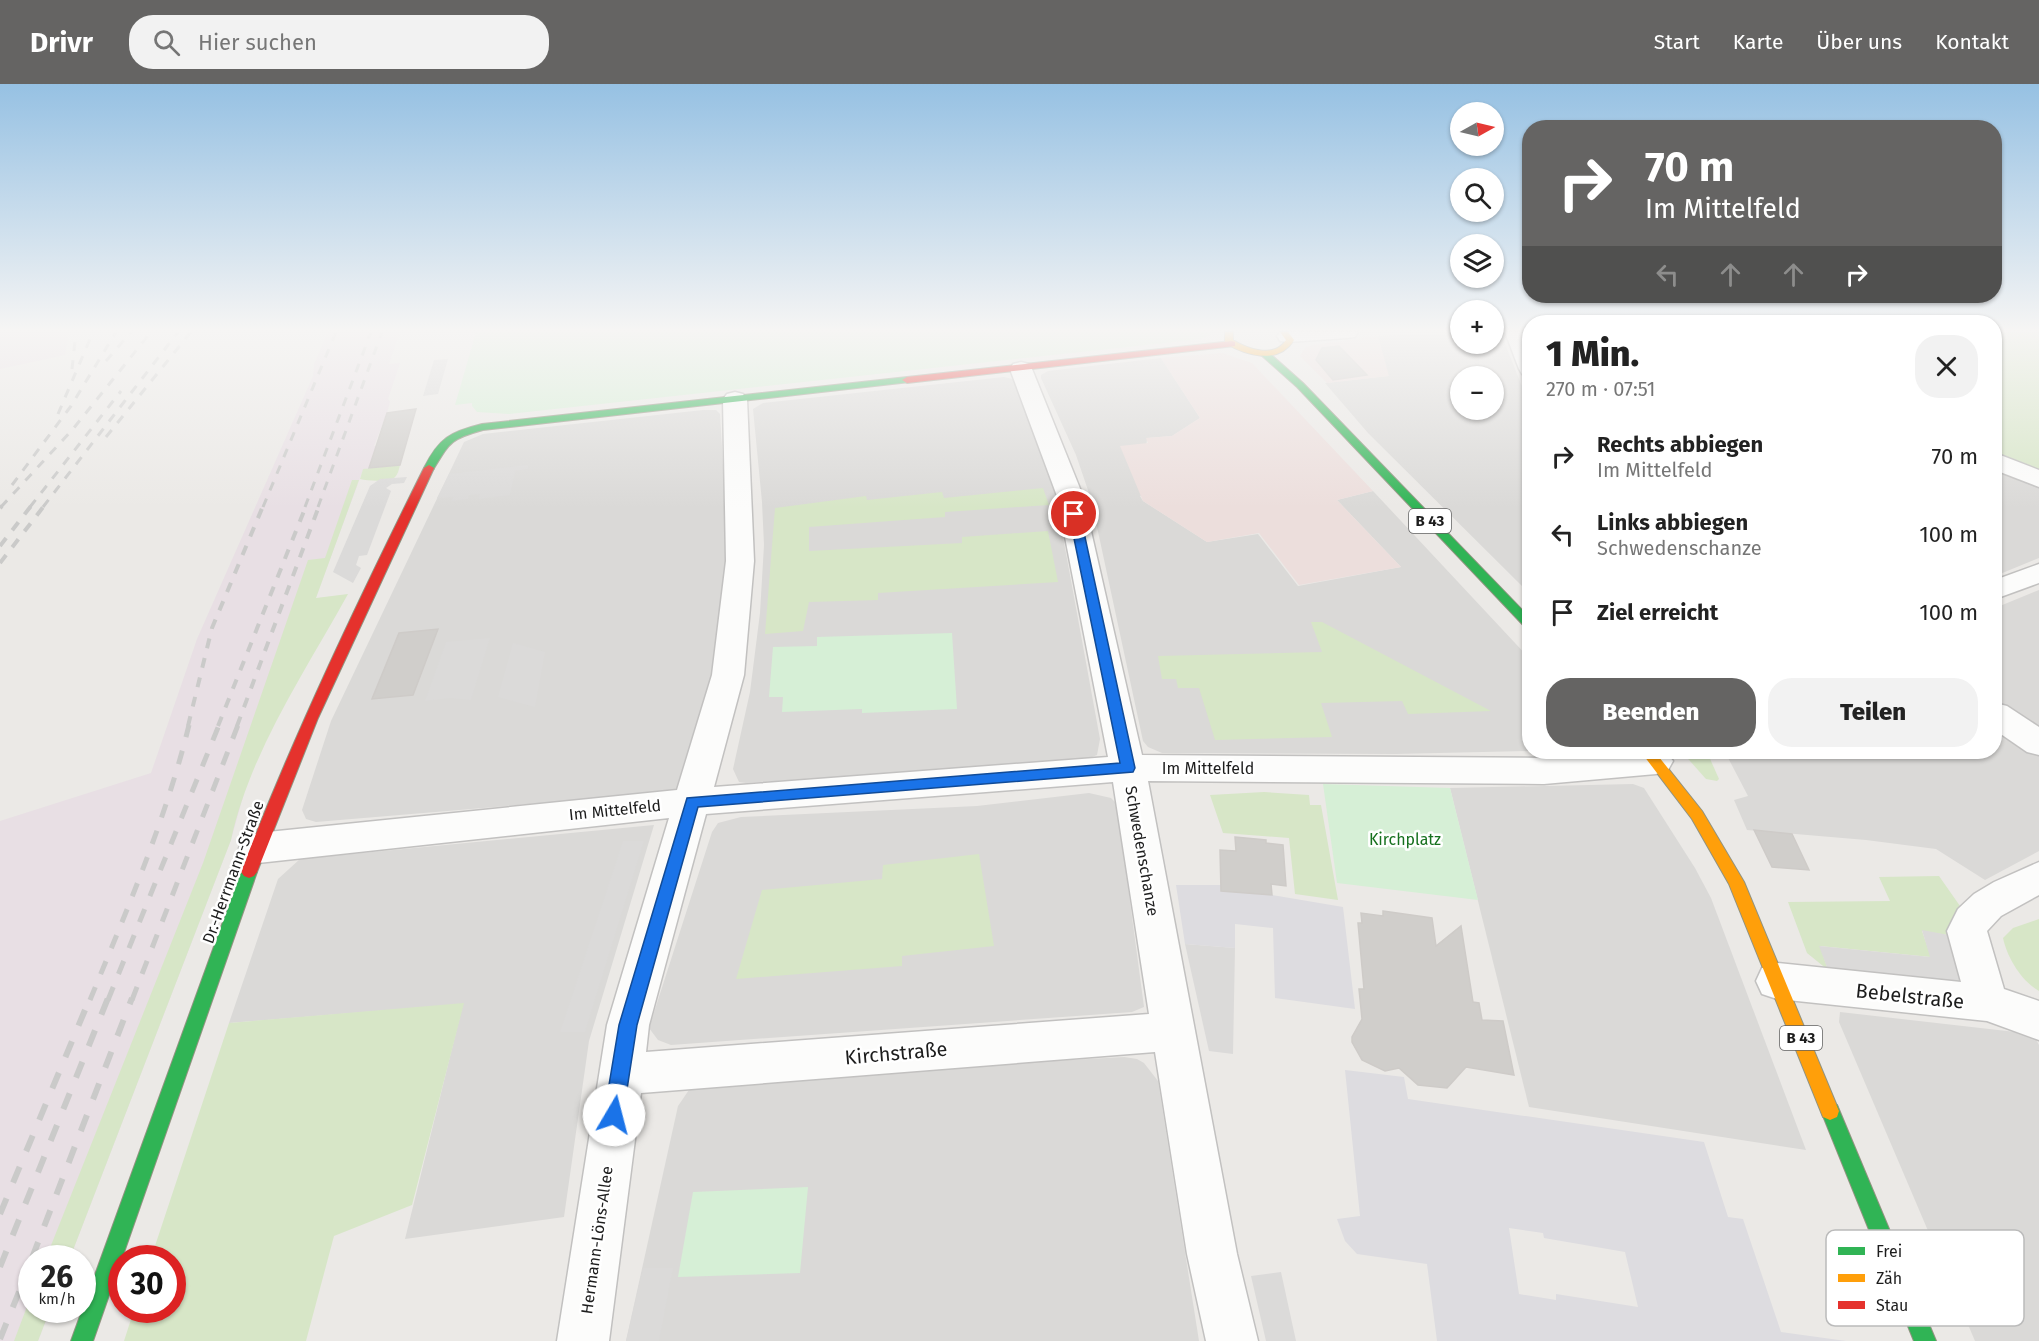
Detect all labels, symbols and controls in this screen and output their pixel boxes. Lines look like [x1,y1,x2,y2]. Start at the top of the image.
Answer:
search box [129,15,549,69]
text: Drivr [30,26,93,59]
icon: search [150,26,183,59]
text: Hier suchen [198,29,317,56]
text: Start [1654,29,1700,55]
text: Karte [1733,29,1783,55]
text: Über uns [1816,29,1902,55]
text: Kontakt [1935,29,2009,55]
north arrow [1450,102,1504,156]
map controls [1450,102,1504,420]
text: 70 m [1645,142,1734,192]
icon: right [1546,144,1624,222]
button: search [1450,168,1504,222]
text: Im Mittelfeld [1645,193,1801,225]
button: layers [1450,234,1504,288]
icon: left [1651,258,1684,291]
icon: ahead [1714,258,1747,291]
icon: ahead [1777,258,1810,291]
icon: right [1840,258,1873,291]
button: + [1450,300,1504,354]
text: 1 Min. [1546,332,1639,376]
button: close [1915,335,1978,398]
button: − [1450,366,1504,420]
text: 270 m · 07:51 [1546,377,1656,401]
text: Rechts abbiegen [1597,431,1763,458]
icon: right [1546,440,1579,473]
text: 70 m [1932,443,1978,470]
text: Im Mittelfeld [1597,458,1713,482]
pin [1048,488,1099,539]
icon: arrive [1057,497,1090,530]
road number: B 43 [1409,509,1451,533]
text: Links abbiegen [1597,509,1748,536]
icon: left [1546,518,1579,551]
text: 100 m [1919,521,1978,548]
text: Schwedenschanze [1597,536,1762,560]
icon: arrive [1546,596,1579,629]
text: Ziel erreicht [1597,599,1718,626]
text: 100 m [1919,599,1978,626]
button: Beenden [1546,678,1756,747]
button: Teilen [1768,678,1978,747]
street label: Im Mittelfeld [1162,759,1254,778]
street label: Schwedenschanze [1121,784,1163,918]
street label: Im Mittelfeld [568,796,662,824]
street label: Dr.-Herrmann-Straße [198,798,268,946]
park label: Kirchplatz [1369,830,1441,849]
street label: Bebelstraße [1855,978,1965,1014]
road number: B 43 [1780,1026,1822,1050]
street label: Kirchstraße [844,1037,948,1069]
position arrow [582,1083,646,1147]
street label: Hermann-Löns-Allee [577,1165,617,1315]
legend [1826,1230,2024,1326]
text: Frei [1876,1242,1902,1261]
speed limit sign: 30 [108,1245,186,1323]
text: 26 [41,1259,73,1295]
text: Zäh [1876,1269,1902,1288]
text: km/h [38,1290,76,1308]
text: Stau [1876,1296,1908,1315]

